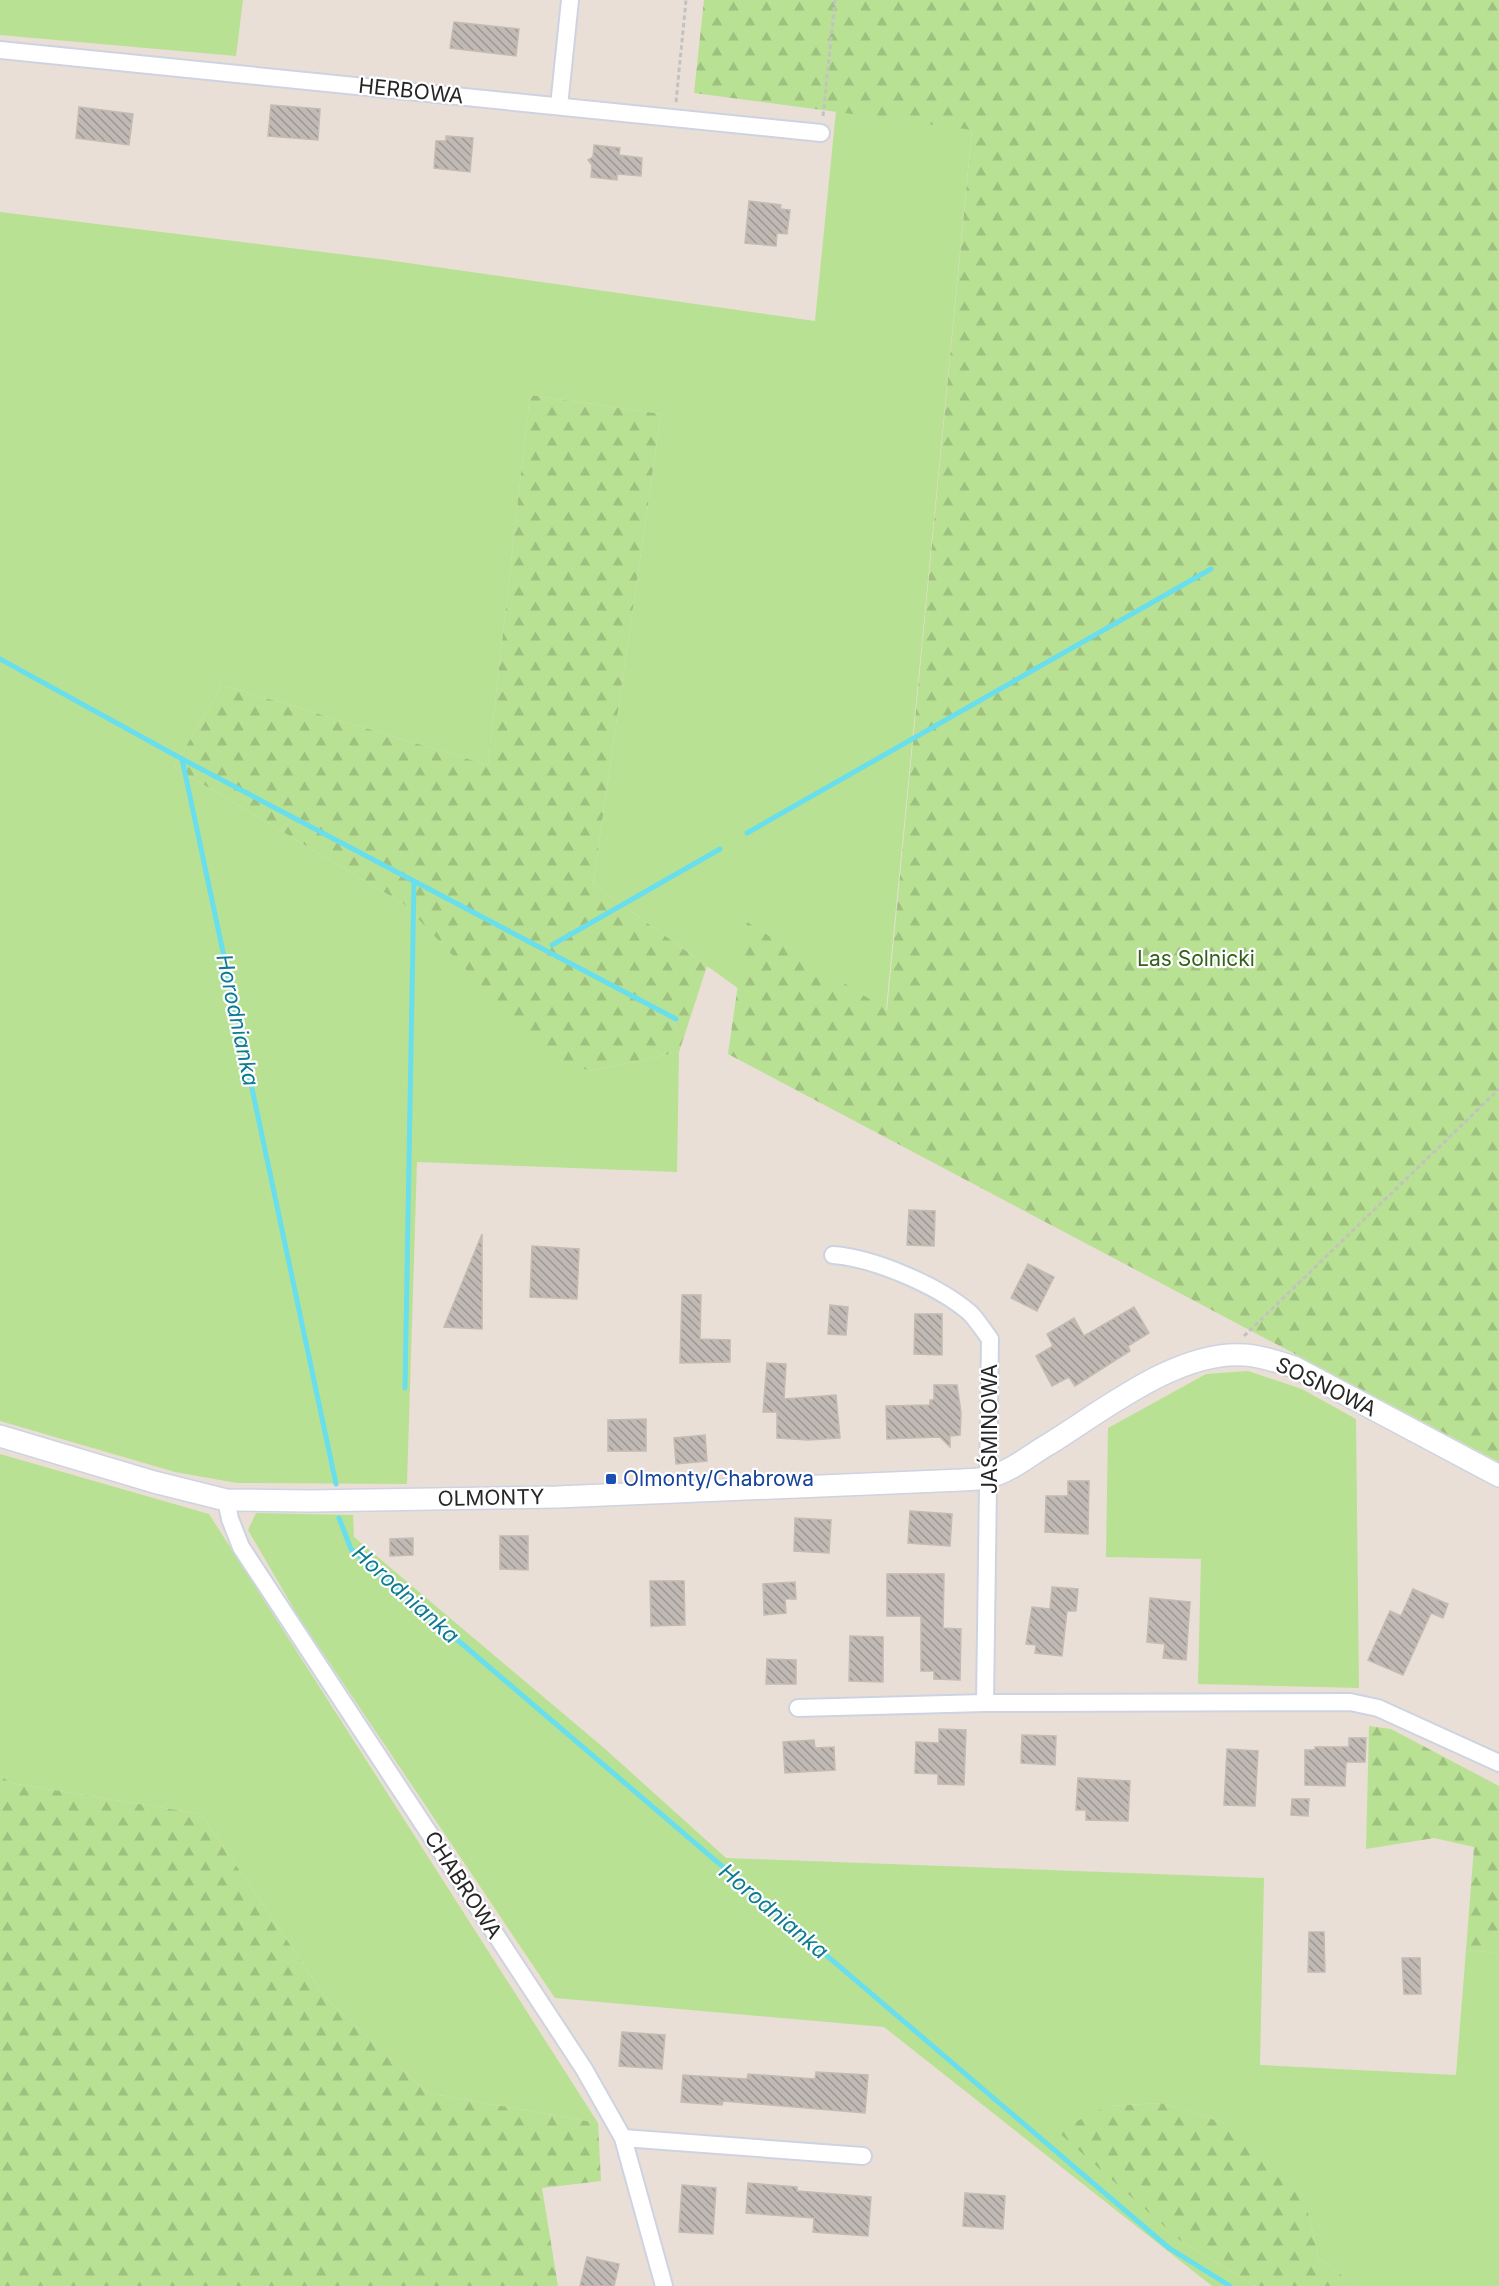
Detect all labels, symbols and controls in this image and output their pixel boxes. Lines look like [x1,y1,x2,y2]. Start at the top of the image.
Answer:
street label: HERBOWA [357,73,465,108]
park label: Las Solnicki [1137,946,1255,971]
water label: Horodnianka [211,952,265,1088]
street label: SOSNOWA [1272,1351,1381,1422]
street label: JAŚMINOWA [976,1364,1002,1494]
place label: Olmonty/Chabrowa [623,1466,814,1491]
marker: Olmonty/Chabrowa [604,1472,618,1486]
street label: OLMONTY [437,1484,545,1511]
water label: Horodnianka [347,1539,465,1649]
street label: CHABROWA [420,1826,507,1943]
water label: Horodnianka [714,1858,834,1964]

